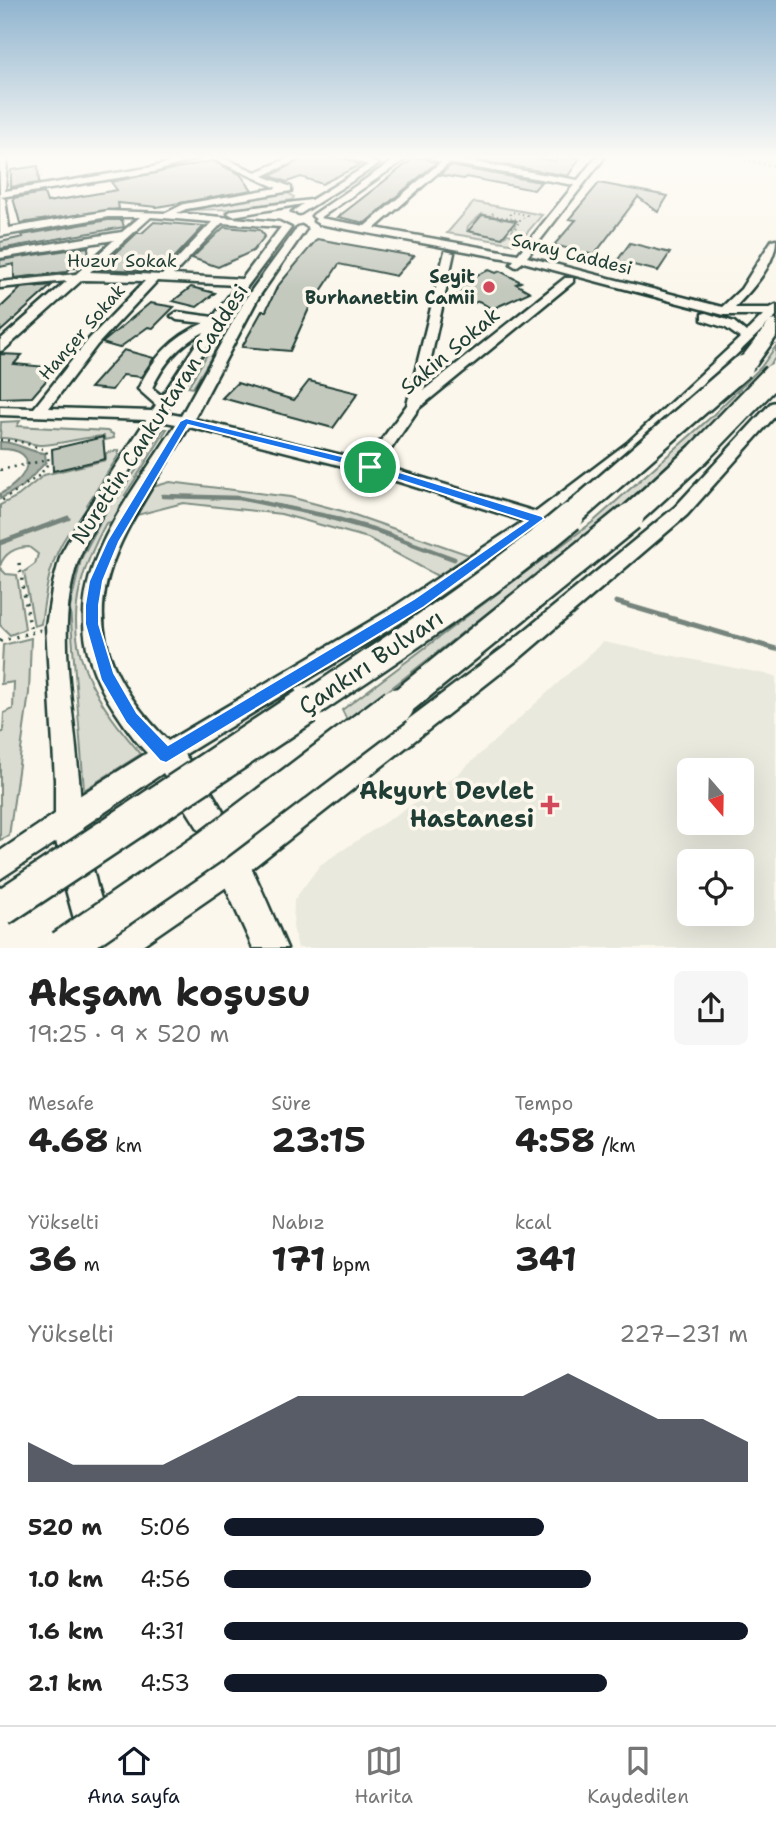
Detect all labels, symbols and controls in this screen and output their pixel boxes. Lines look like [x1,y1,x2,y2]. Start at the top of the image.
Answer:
street label: Saray Caddesi [509,227,635,281]
street label: Huzur Sokak [67,249,177,273]
place label: Seyit Burhanettin Camii [305,265,475,310]
street label: Hançer Sokak [34,279,130,385]
street label: Nurettin Cankurtaran Caddesi [65,279,255,549]
marker: Seyit Burhanettin Camii [481,279,497,295]
street label: Sakin Sokak [394,301,506,401]
pin [340,437,400,497]
icon: arrive [351,448,389,486]
street label: Çankırı Bulvarı [292,602,450,722]
north arrow [677,758,754,835]
map controls [677,758,754,926]
place label: Akyurt Devlet Hastanesi [359,775,534,835]
marker: Akyurt Devlet Hastanesi [540,795,560,815]
button: locate [677,849,754,926]
text: Akşam koşusu [28,967,311,1018]
button: share [674,971,748,1045]
text: 19:25 · 9 × 520 m [28,1019,229,1049]
text: Mesafe [28,1091,94,1116]
text: Süre [271,1091,311,1116]
text: Tempo [515,1091,573,1116]
text: 4.68 [28,1116,109,1163]
text: 23:15 [271,1116,366,1163]
text: 4:58 [515,1116,595,1163]
text: km [109,1133,142,1158]
text: /km [595,1133,636,1158]
text: Yükselti [28,1210,99,1235]
text: Nabız [271,1210,325,1235]
text: kcal [515,1210,552,1235]
text: 36 [28,1235,77,1282]
text: 171 [271,1235,326,1282]
text: 341 [515,1235,577,1282]
text: m [77,1252,100,1277]
text: bpm [326,1252,371,1277]
text: Yükselti [28,1319,114,1349]
text: 227–231 m [619,1319,748,1349]
text: 520 m [28,1512,102,1542]
text: 5:06 [140,1512,191,1542]
text: 1.0 km [28,1564,103,1594]
text: 4:56 [140,1564,191,1594]
text: 1.6 km [28,1616,103,1646]
text: 4:31 [140,1616,185,1646]
text: 2.1 km [28,1668,102,1698]
text: 4:53 [140,1668,190,1698]
tab: Ana sayfa [87,1742,180,1809]
tab: Harita [354,1742,413,1809]
tab: Kaydedilen [587,1742,689,1809]

